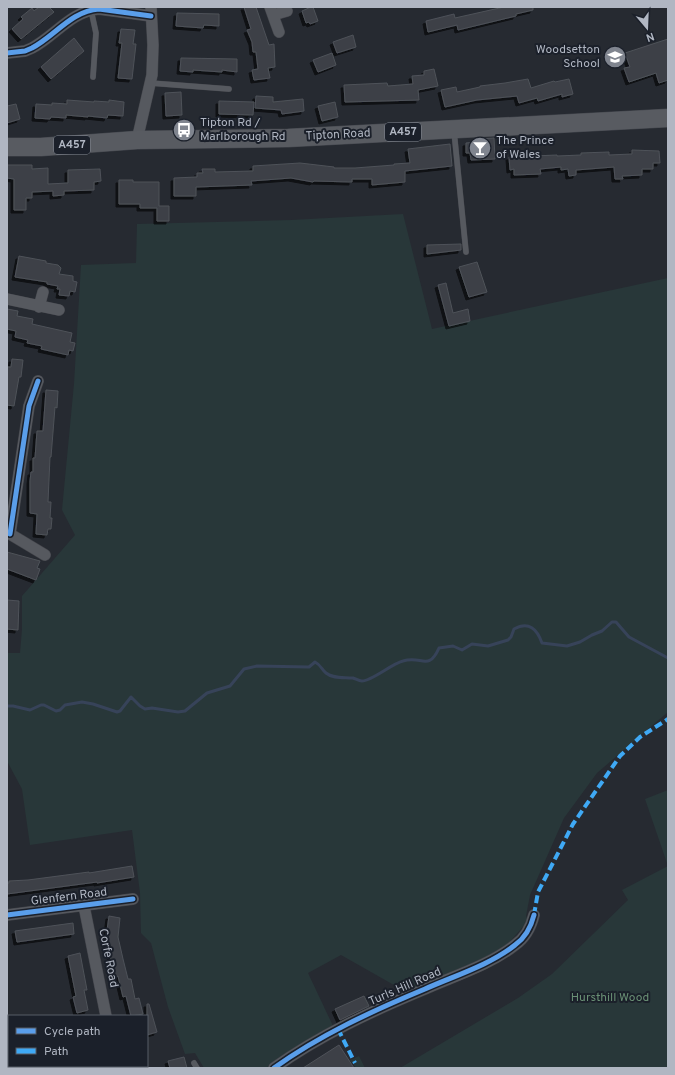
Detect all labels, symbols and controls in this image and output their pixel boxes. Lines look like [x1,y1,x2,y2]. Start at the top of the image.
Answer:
north arrow [627,8,667,48]
text: N [644,29,656,44]
place label: Woodsetton School [536,42,600,72]
school or university icon: Woodsetton School [602,44,628,70]
place label: Tipton Rd / Marlborough Rd [200,115,286,145]
bus stop icon: Tipton Rd / Marlborough Rd [171,117,197,143]
road number: A457 [385,123,421,141]
street label: Tipton Road [305,125,371,145]
place label: The Prince of Wales [496,133,554,163]
bar icon: The Prince of Wales [467,135,493,161]
road number: A457 [54,136,90,154]
street label: Glenfern Road [30,884,108,910]
street label: Corfe Road [94,927,122,989]
street label: Turls Hill Road [366,964,444,1010]
park label: Hursthill Wood [571,990,649,1006]
legend [8,1015,148,1067]
text: Cycle path [44,1024,101,1040]
text: Path [44,1044,69,1060]

